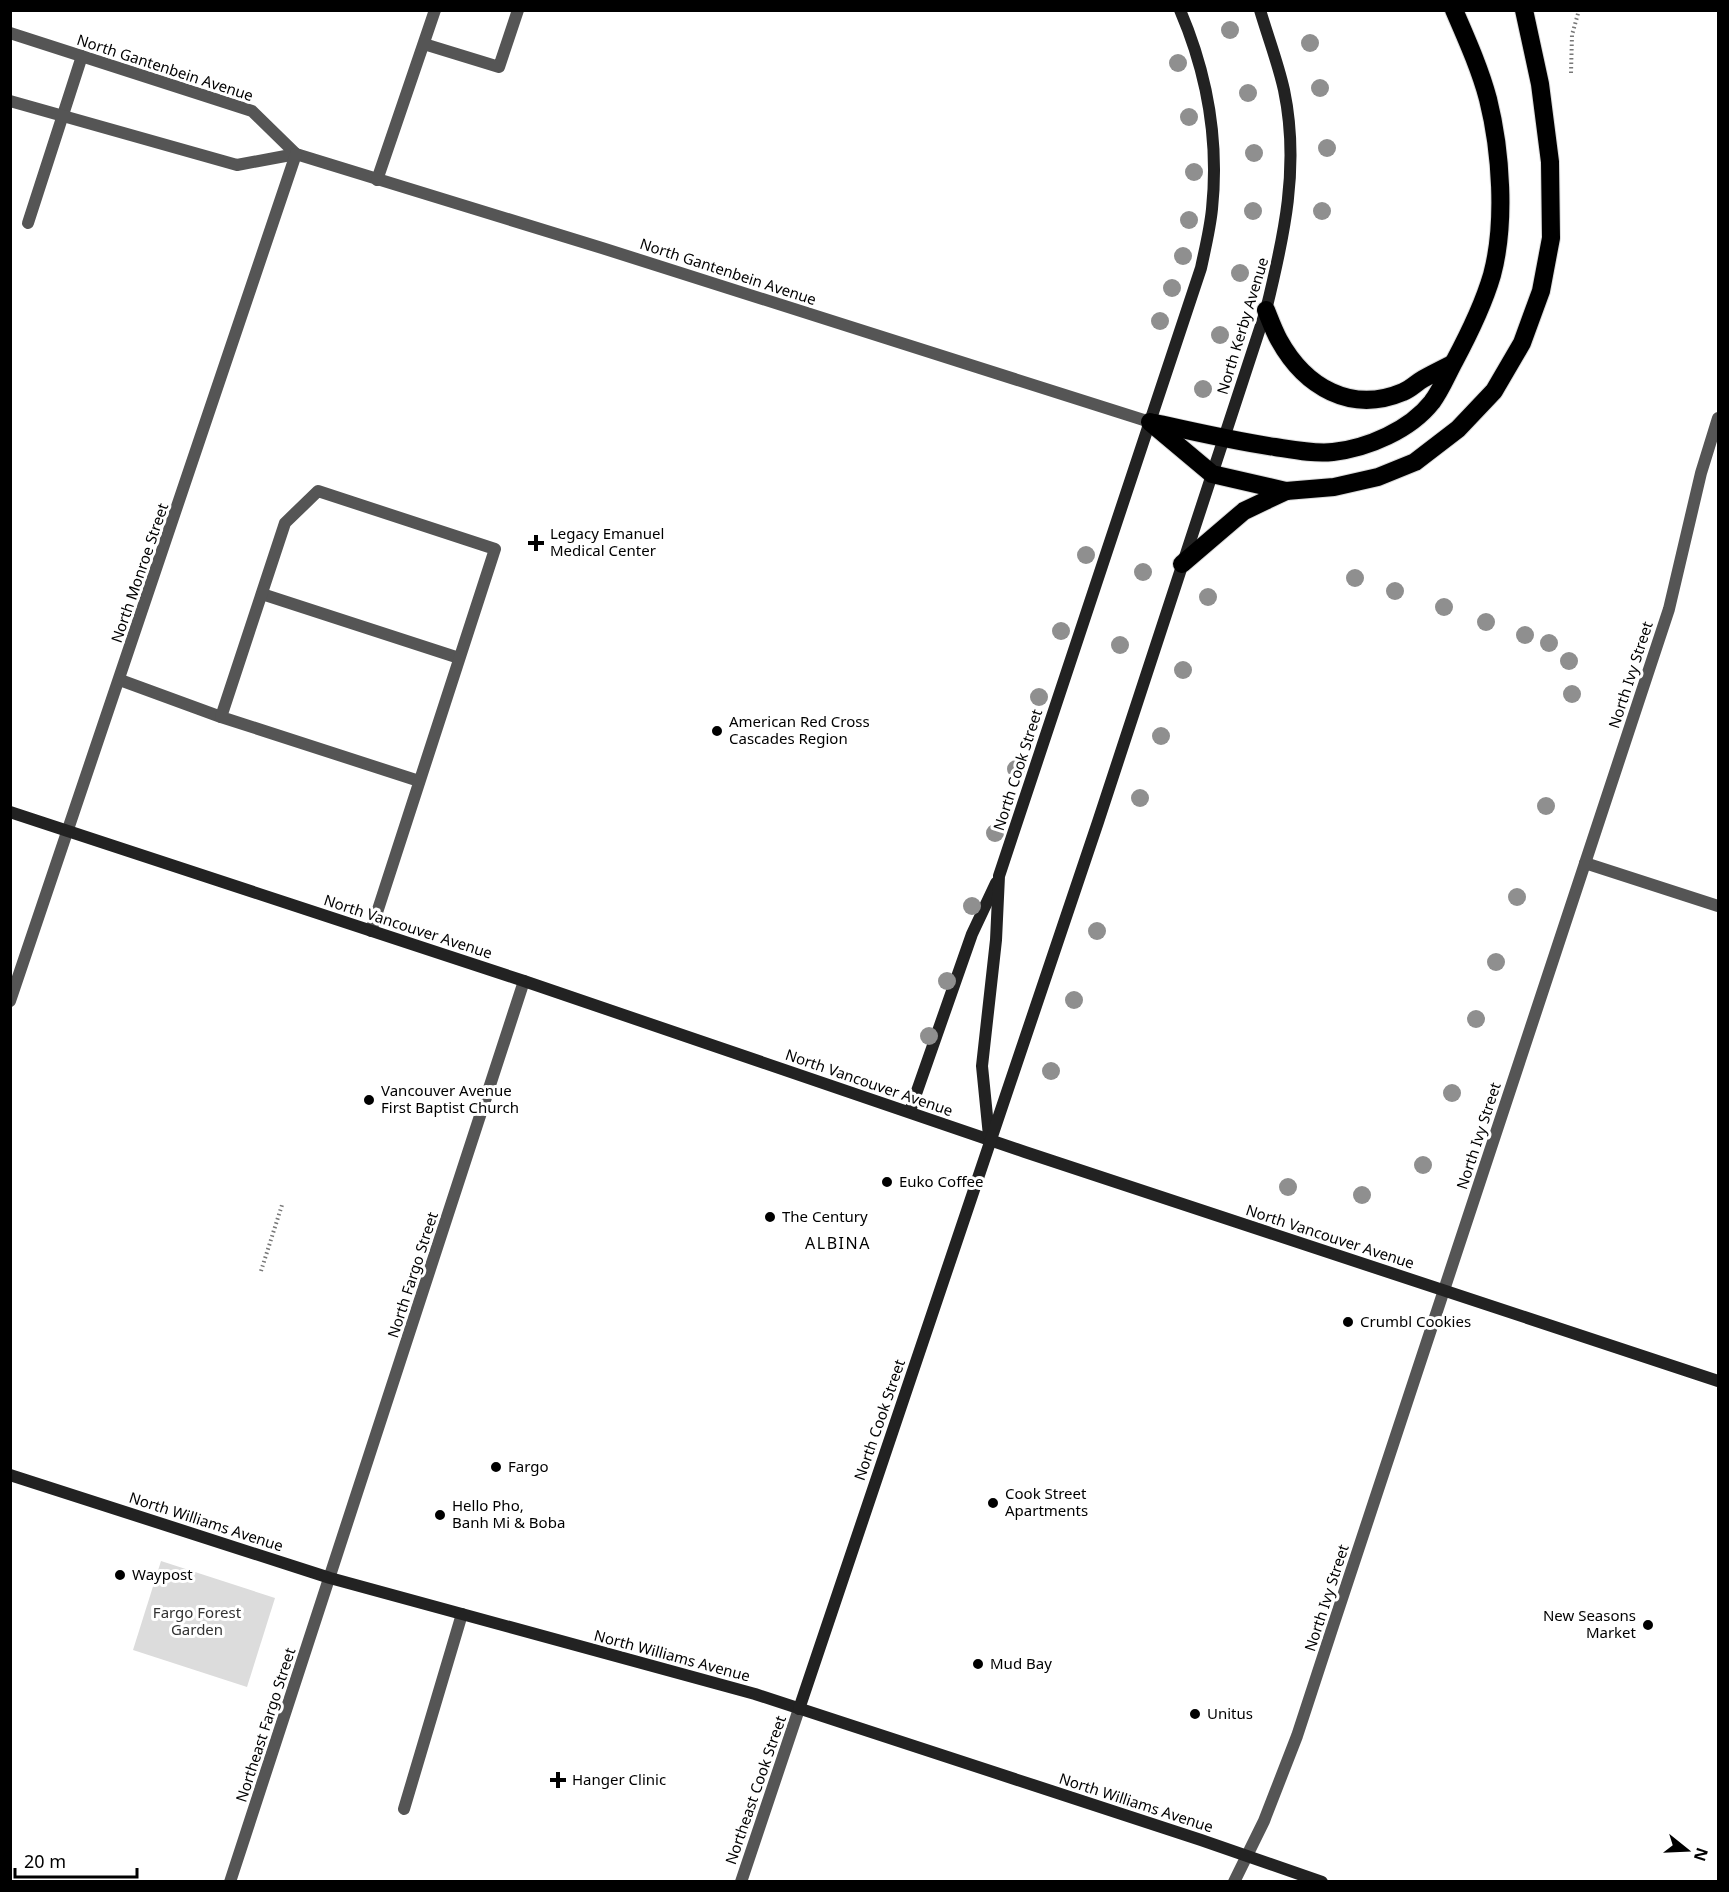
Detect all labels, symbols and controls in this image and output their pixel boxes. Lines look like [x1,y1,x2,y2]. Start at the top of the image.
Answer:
street label: North Gantenbein Avenue [75,29,256,105]
street label: North Gantenbein Avenue [638,233,819,309]
street label: North Kerby Avenue [1212,255,1272,397]
street label: North Monroe Street [106,500,173,645]
place label: Legacy Emanuel Medical Center [550,523,664,560]
marker: Legacy Emanuel Medical Center [527,534,545,552]
street label: North Ivy Street [1603,618,1657,731]
street label: North Cook Street [988,706,1046,833]
place label: American Red Cross Cascades Region [729,711,870,748]
marker: American Red Cross Cascades Region [710,724,724,738]
street label: North Vancouver Avenue [322,889,495,963]
street label: North Vancouver Avenue [783,1044,956,1120]
street label: North Ivy Street [1451,1079,1505,1192]
place label: Vancouver Avenue First Baptist Church [381,1080,519,1117]
marker: Vancouver Avenue First Baptist Church [362,1093,376,1107]
place label: Euko Coffee [899,1171,983,1191]
marker: Euko Coffee [880,1175,894,1189]
street label: North Vancouver Avenue [1244,1199,1417,1273]
place label: The Century [782,1206,868,1226]
street label: North Fargo Street [382,1208,442,1340]
marker: The Century [763,1210,777,1224]
district label: ALBINA [805,1232,871,1254]
place label: Crumbl Cookies [1360,1311,1471,1331]
marker: Crumbl Cookies [1341,1315,1355,1329]
street label: North Cook Street [849,1356,909,1483]
place label: Fargo [508,1456,549,1476]
marker: Fargo [489,1460,503,1474]
place label: Cook Street Apartments [1005,1483,1088,1520]
street label: North Williams Avenue [127,1487,286,1555]
place label: Hello Pho, Banh Mi & Boba [452,1495,565,1532]
marker: Cook Street Apartments [986,1496,1000,1510]
marker: Hello Pho, Banh Mi & Boba [433,1508,447,1522]
street label: North Ivy Street [1299,1541,1353,1654]
place label: Waypost [132,1564,193,1584]
marker: Waypost [113,1568,127,1582]
park label: Fargo Forest Garden [153,1602,242,1639]
place label: New Seasons Market [1543,1605,1637,1642]
marker: New Seasons Market [1641,1618,1655,1632]
street label: North Williams Avenue [592,1625,753,1686]
street label: Northeast Fargo Street [231,1644,300,1804]
place label: Mud Bay [990,1653,1052,1673]
marker: Mud Bay [971,1657,985,1671]
place label: Unitus [1207,1703,1253,1723]
marker: Unitus [1188,1707,1202,1721]
street label: Northeast Cook Street [720,1712,790,1867]
street label: North Williams Avenue [1057,1768,1216,1836]
place label: Hanger Clinic [572,1769,666,1789]
marker: Hanger Clinic [549,1771,567,1789]
north arrow [1657,1820,1717,1880]
scale bar [15,1841,136,1879]
text: N [1689,1845,1714,1864]
text: 20 m [24,1849,66,1873]

